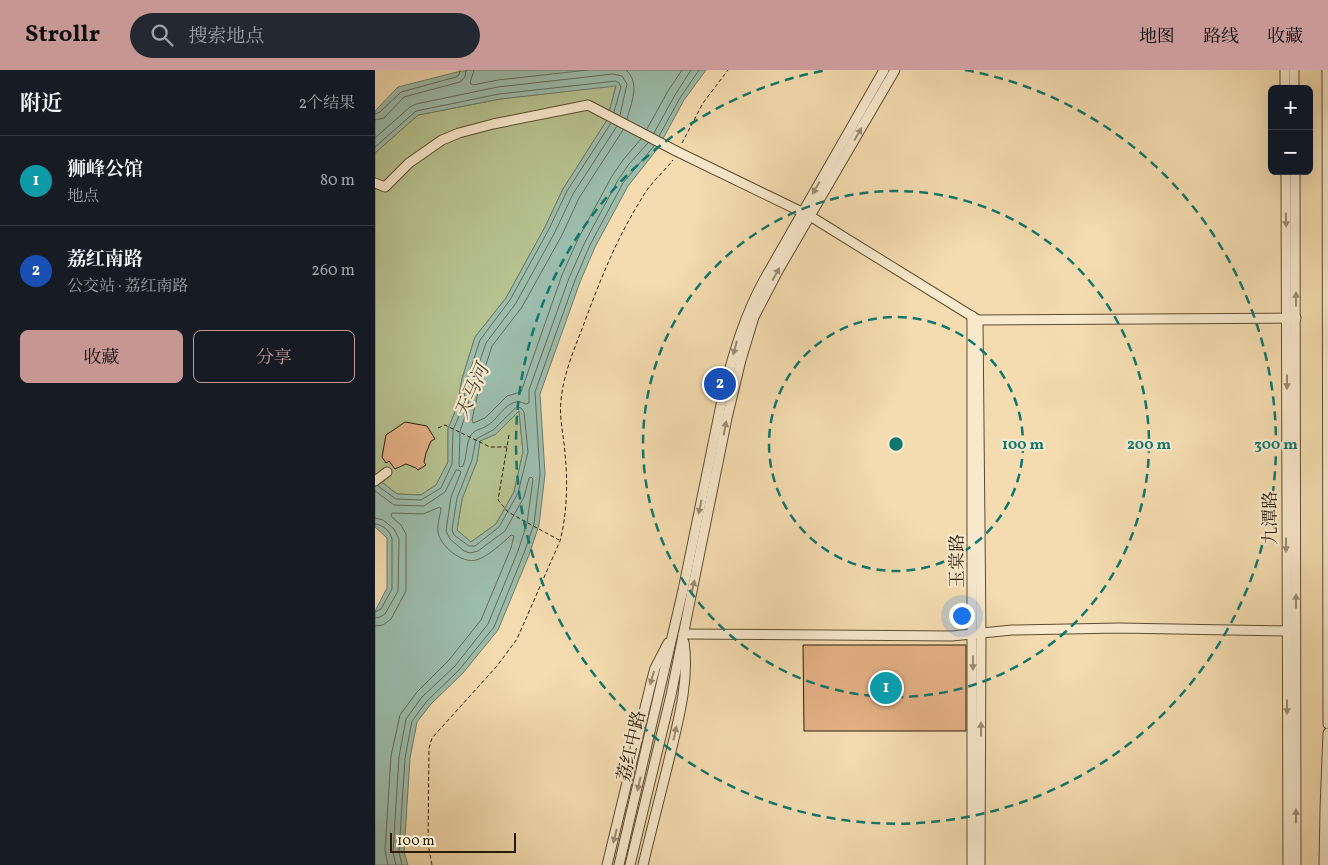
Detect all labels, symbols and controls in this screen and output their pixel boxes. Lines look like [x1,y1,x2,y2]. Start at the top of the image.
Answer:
search box [130,13,480,58]
text: Strollr [25,18,100,52]
icon: search [148,21,176,49]
text: 搜索地点 [188,24,264,50]
text: 地图 [1139,25,1175,50]
text: 路线 [1203,25,1239,50]
text: 收藏 [1267,25,1303,50]
map controls [1268,85,1313,175]
button: + [1268,85,1313,130]
text: 附近 [20,90,62,119]
text: 2个结果 [298,93,355,115]
one-way arrow [854,126,862,141]
button: − [1268,130,1313,175]
text: 狮峰公馆 [67,157,143,183]
text: 1 [33,170,39,192]
text: 80 m [320,170,355,192]
one-way arrow [811,181,820,195]
text: 地点 [67,186,99,208]
one-way arrow [1282,212,1290,228]
text: 荔红南路 [67,247,143,273]
text: 2 [32,260,40,282]
text: 260 m [311,260,355,282]
one-way arrow [772,268,781,281]
text: 公交站 · 荔红南路 [67,276,189,298]
one-way arrow [1292,291,1300,307]
button: 收藏 [20,330,183,383]
button: 分享 [193,330,355,383]
one-way arrow [731,341,739,356]
water label: 天马河 [449,358,498,423]
pin: 2 [704,365,736,403]
one-way arrow [1283,375,1291,391]
one-way arrow [722,419,730,435]
centre of rings [887,435,905,453]
text: 100 m [1002,435,1045,456]
text: 200 m [1127,435,1171,456]
text: 300 m [1254,435,1298,456]
street label: 九潭路 [1259,491,1284,545]
one-way arrow [696,499,704,515]
street label: 玉棠路 [946,534,971,588]
one-way arrow [1282,537,1290,553]
one-way arrow [689,579,697,594]
one-way arrow [1292,593,1300,609]
your location [949,603,975,629]
one-way arrow [969,655,977,671]
pin: 1 [870,669,902,707]
one-way arrow [648,671,656,686]
one-way arrow [1283,700,1291,716]
street label: 荔红中路 [612,708,653,784]
one-way arrow [977,721,985,737]
one-way arrow [671,725,679,740]
one-way arrow [635,777,643,792]
one-way arrow [1292,808,1300,824]
one-way arrow [610,829,618,844]
scale bar [390,830,516,853]
text: 100 m [397,832,435,851]

